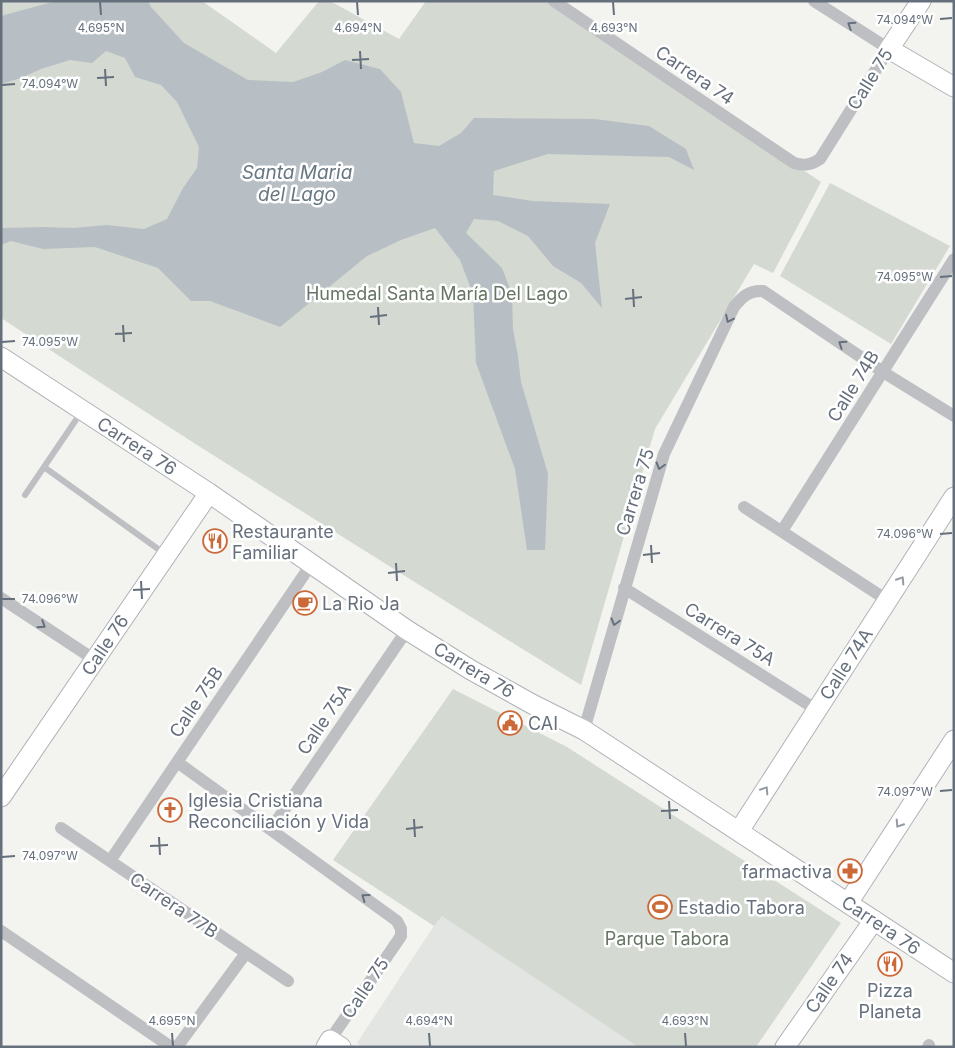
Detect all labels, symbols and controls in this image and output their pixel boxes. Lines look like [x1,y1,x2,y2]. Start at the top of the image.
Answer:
text: 74.094°W [877,12,933,27]
text: 4.695°N [77,20,125,35]
text: 4.694°N [334,20,382,35]
text: 4.693°N [590,20,638,35]
one-way arrow [848,22,857,31]
street label: Carrera 74 [652,41,738,109]
street label: Calle 75 [843,44,897,114]
text: 74.094°W [22,76,78,91]
water label: Santa Maria del Lago [242,161,353,206]
text: 74.095°W [877,269,933,284]
park label: Humedal Santa María Del Lago [306,283,568,304]
one-way arrow [724,314,735,323]
text: 74.095°W [22,334,78,349]
one-way arrow [838,341,847,351]
street label: Calle 74B [823,346,883,426]
street label: Carrera 76 [93,413,181,479]
street label: Carrera 75 [612,446,658,538]
one-way arrow [655,462,665,470]
place label: Restaurante Familiar [232,521,334,563]
text: 74.096°W [877,526,933,541]
restaurant icon: Restaurante Familiar [202,528,228,554]
one-way arrow [894,576,904,585]
cafe icon: La Rio Ja [292,590,318,616]
text: 74.096°W [22,591,78,606]
place label: La Rio Ja [322,593,400,614]
street label: Carrera 75A [681,598,779,670]
street label: Calle 76 [77,611,133,679]
one-way arrow [610,618,620,626]
one-way arrow [36,619,46,628]
street label: Calle 74A [815,624,877,704]
street label: Carrera 76 [430,638,518,702]
street label: Calle 75B [165,663,227,741]
street label: Calle 75A [293,680,355,758]
public building icon: CAI [497,710,523,736]
place label: CAI [528,713,558,734]
text: 74.097°W [877,784,933,799]
one-way arrow [759,786,768,795]
place label: Iglesia Cristiana Reconciliación y Vida [188,790,369,832]
church icon: Iglesia Cristiana Reconciliación y Vida [157,797,183,823]
one-way arrow [895,819,905,828]
text: 74.097°W [22,848,78,863]
pharmacy icon: farmactiva [837,858,863,884]
place label: farmactiva [742,861,832,882]
street label: Carrera 77B [126,868,222,942]
street label: Carrera 76 [838,891,924,959]
one-way arrow [361,894,371,903]
sports icon: Estadio Tabora [647,894,673,920]
place label: Estadio Tabora [678,897,805,918]
park label: Parque Tabora [605,928,729,949]
street label: Calle 74 [801,949,857,1017]
restaurant icon: Pizza Planeta [877,951,903,977]
street label: Calle 75 [337,954,393,1022]
place label: Pizza Planeta [858,980,922,1022]
text: 4.695°N [148,1013,196,1028]
text: 4.694°N [405,1013,453,1028]
text: 4.693°N [661,1013,709,1028]

